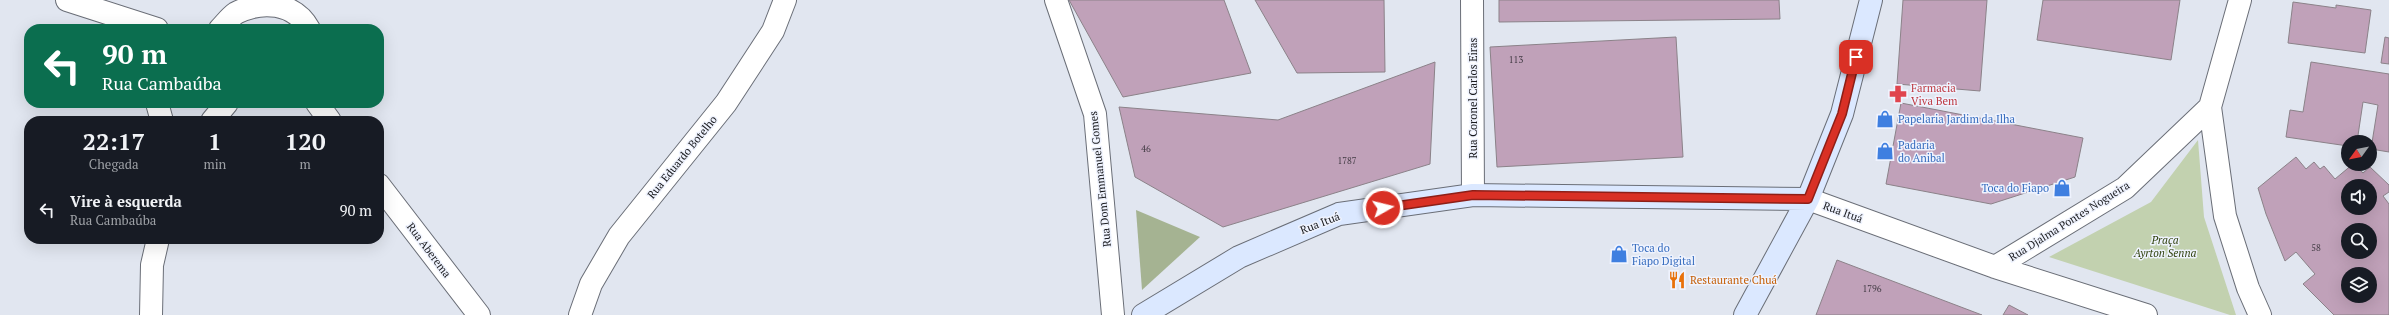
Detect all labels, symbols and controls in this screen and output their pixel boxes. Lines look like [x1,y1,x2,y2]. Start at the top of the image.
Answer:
text: 90 m [102,35,167,72]
street label: Rua Coronel Carlos Eiras [1466,37,1480,158]
icon: left [36,40,88,92]
pin [1839,40,1873,74]
icon: arrive [1845,46,1867,68]
house number: 113 [1509,54,1523,66]
text: Rua Cambaúba [102,71,222,95]
place label: Farmacia Viva Bem [1911,81,1958,108]
pharmacy icon: Farmacia Viva Bem [1888,84,1908,104]
shop icon: Papelaria Jardim da Ilha [1875,109,1895,129]
street label: Rua Dom Emmanuel Gomes [1086,110,1114,248]
street label: Rua Eduardo Botelho [644,112,720,202]
place label: Papelaria Jardim da Ilha [1898,112,2016,126]
text: 22:17 [82,125,145,157]
text: 1 [208,125,222,157]
text: 120 [285,125,325,157]
north arrow [2341,135,2377,171]
map controls [2341,135,2377,303]
place label: Padaria do Anibal [1898,138,1945,165]
shop icon: Padaria do Anibal [1875,141,1895,161]
house number: 46 [1141,143,1151,155]
text: Chegada [89,155,139,173]
text: min [203,155,226,173]
text: m [300,155,311,173]
house number: 1787 [1337,155,1357,167]
street label: Rua Djalma Pontes Nogueira [2006,178,2132,264]
shop icon: Toca do Fiapo [2052,178,2072,198]
button: sound [2341,179,2377,215]
place label: Toca do Fiapo [1981,181,2049,195]
position arrow [1362,187,1404,229]
text: Vire à esquerda [70,191,182,211]
street label: Rua Ituá [1821,198,1865,226]
icon: left [36,199,58,221]
text: 90 m [339,200,372,220]
street label: Rua Ituá [1298,209,1342,237]
text: Rua Cambaúba [70,211,156,229]
street label: Rua Aberema [404,220,454,281]
button: search [2341,223,2377,259]
park label: Praça Ayrton Senna [2133,233,2196,260]
place label: Toca do Fiapo Digital [1632,241,1695,268]
house number: 58 [2311,242,2321,254]
shop icon: Toca do Fiapo Digital [1609,244,1629,264]
button: layers [2341,267,2377,303]
restaurant icon: Restaurante Chuá [1667,270,1687,290]
place label: Restaurante Chuá [1690,273,1777,287]
house number: 1796 [1862,283,1882,295]

